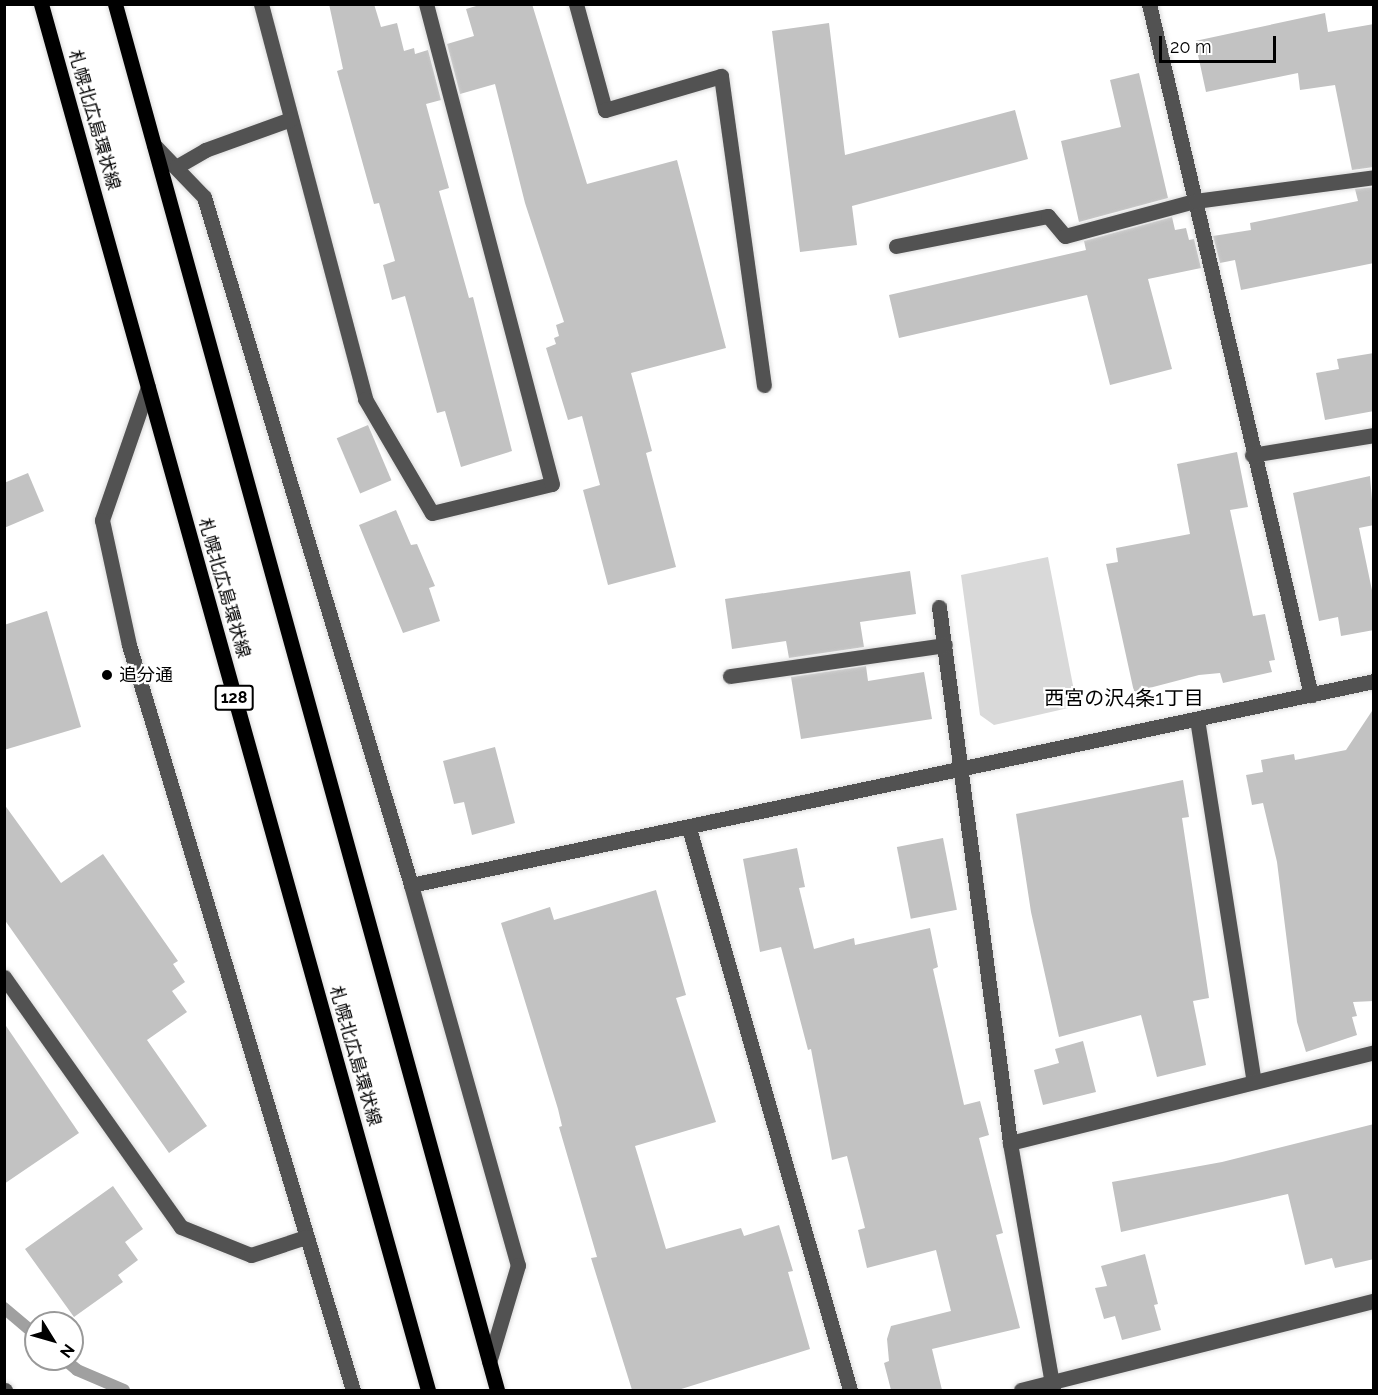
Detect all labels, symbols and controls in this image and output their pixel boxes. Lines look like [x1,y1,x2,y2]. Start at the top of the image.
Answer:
scale bar [1162,24,1279,62]
text: 20 m [1170,36,1212,57]
street label: 札幌北広島環状線 [64,48,124,192]
street label: 札幌北広島環状線 [194,516,254,660]
place label: 追分通 [119,664,173,686]
marker: 追分通 [100,668,114,682]
road number: 128 [214,685,254,711]
district label: 西宮の沢4条1丁目 [1044,686,1204,710]
street label: 札幌北広島環状線 [325,984,385,1128]
north arrow [24,1311,84,1371]
text: N [56,1340,78,1362]

